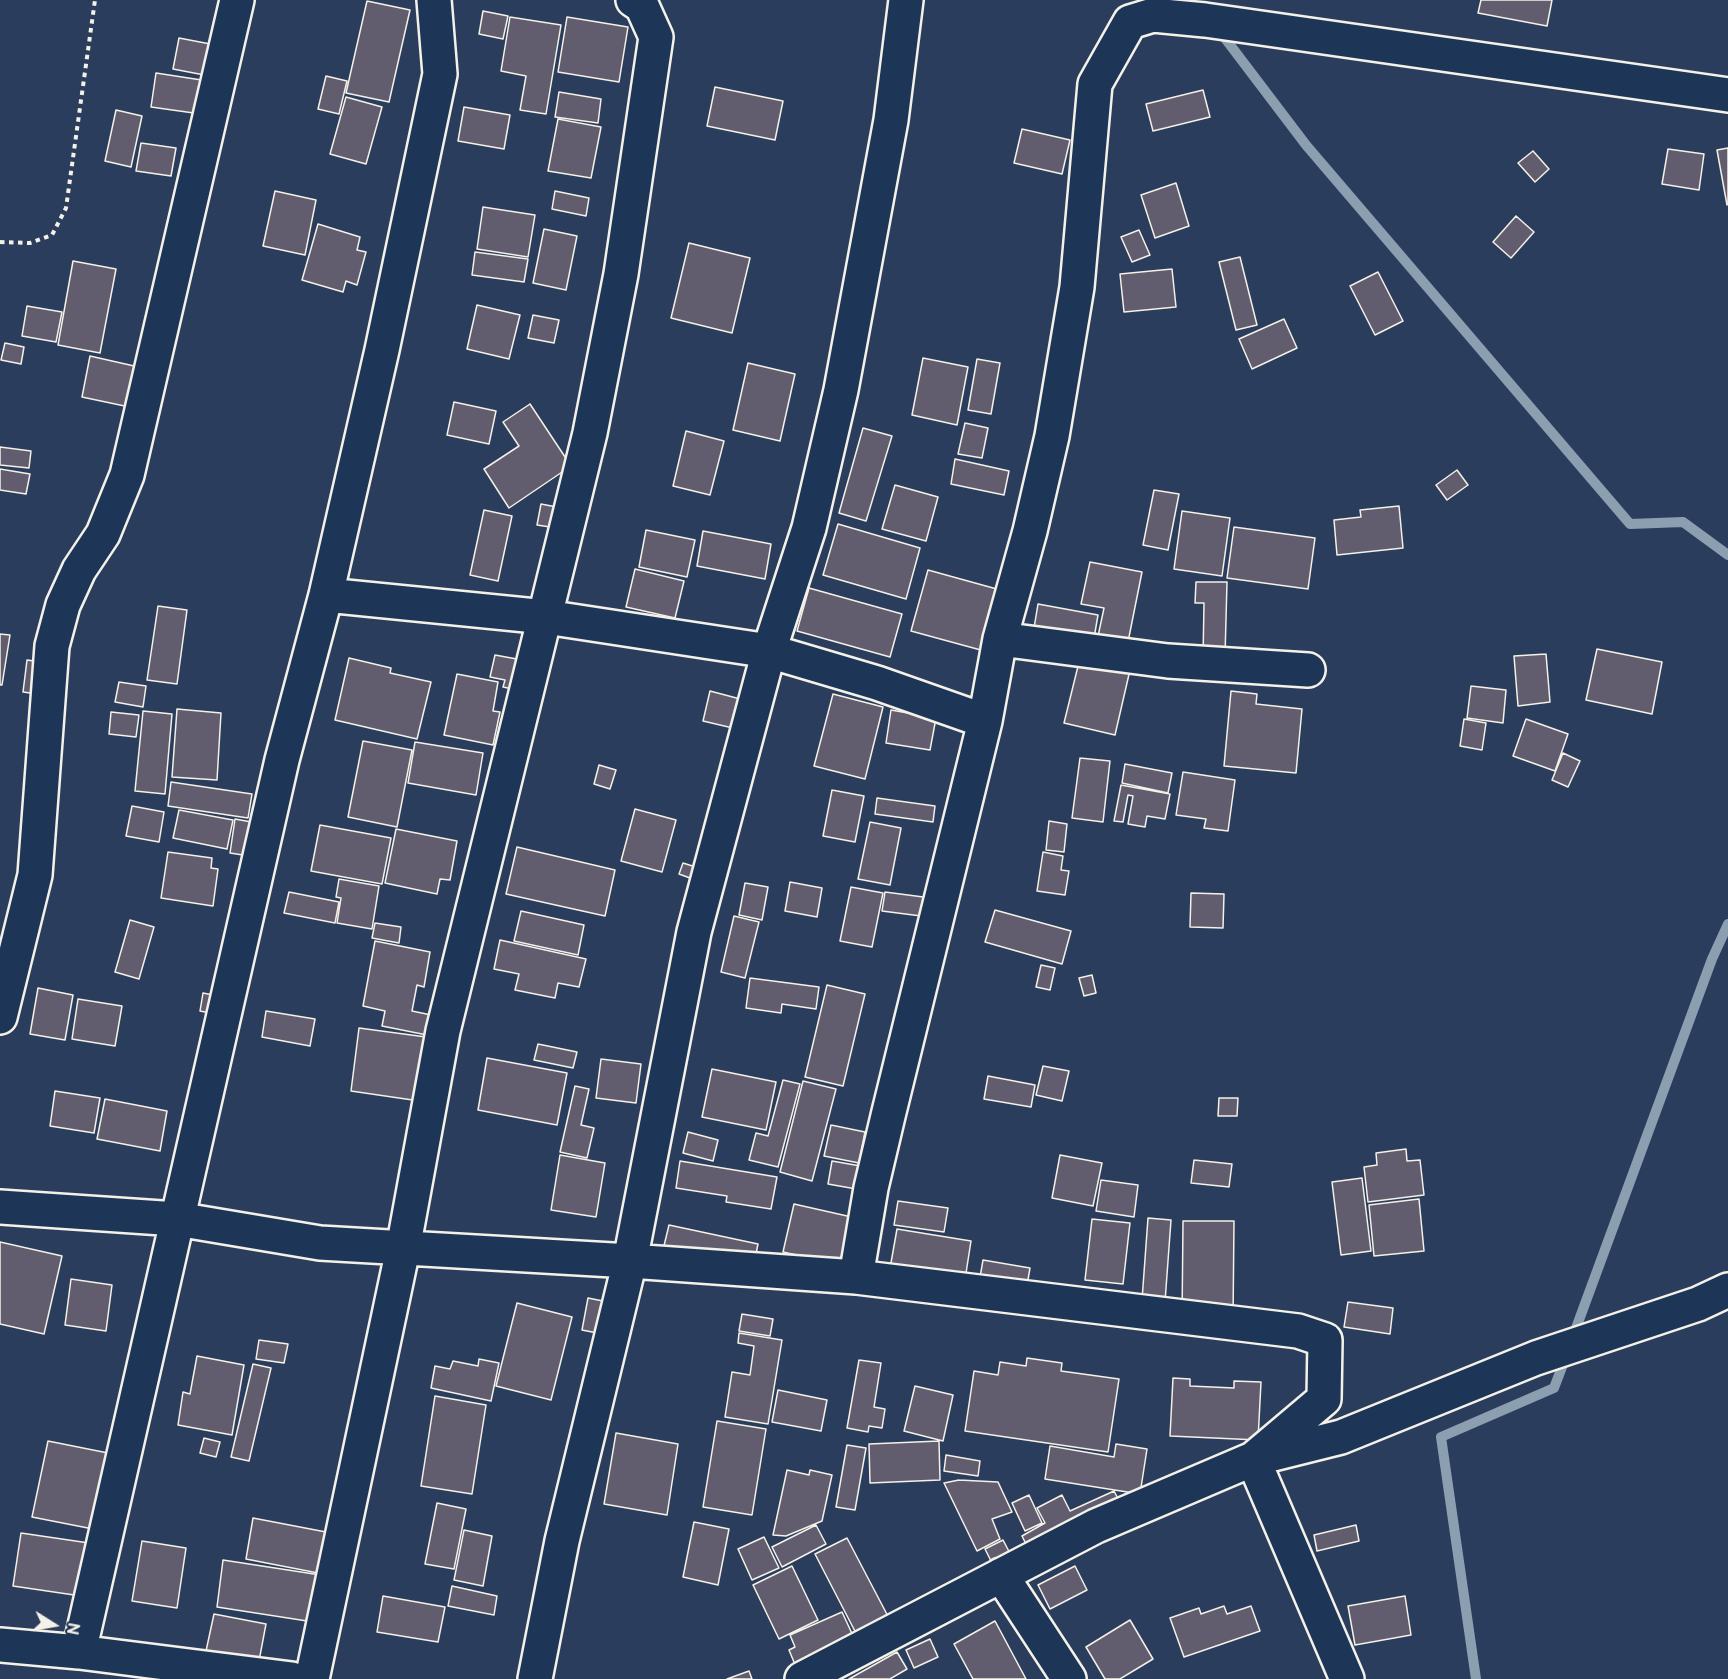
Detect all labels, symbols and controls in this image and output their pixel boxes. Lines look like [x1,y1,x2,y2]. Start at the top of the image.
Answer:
north arrow [24,1595,84,1655]
text: N [62,1621,83,1636]

